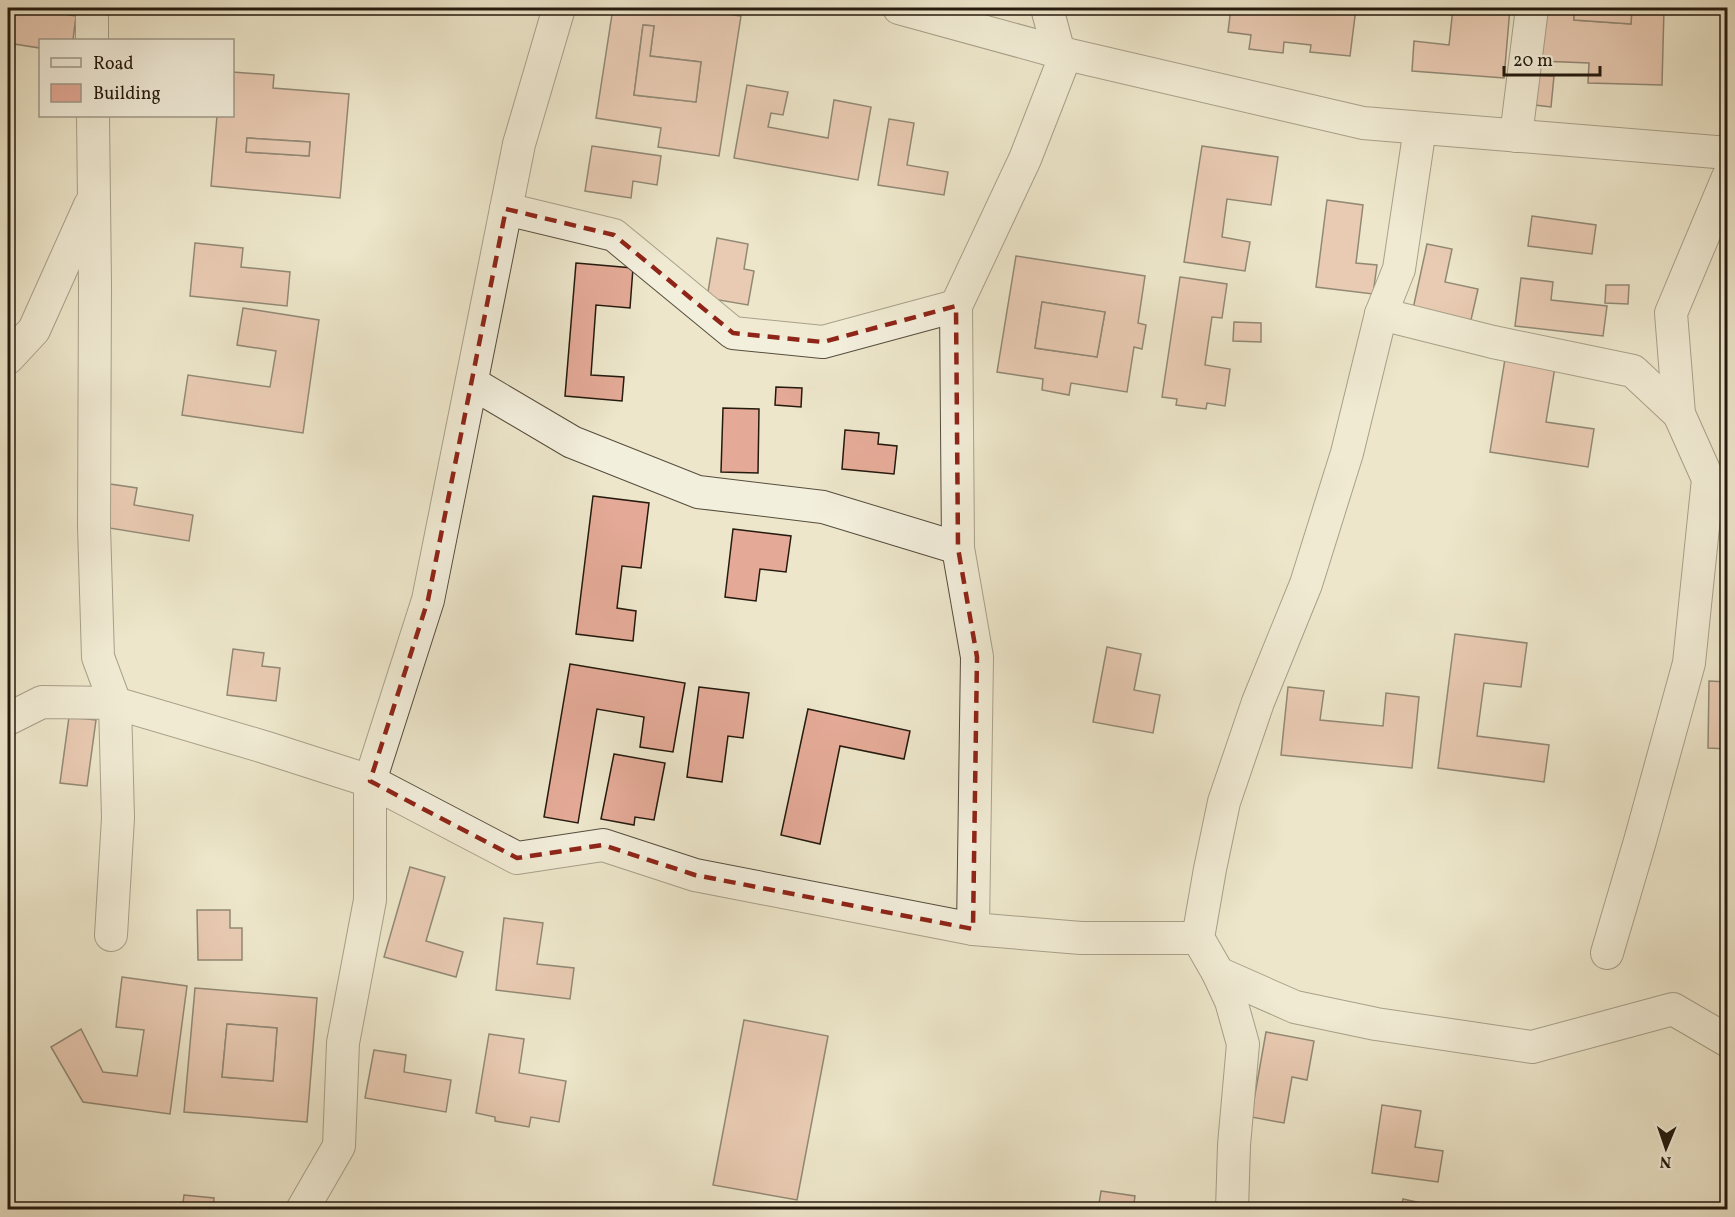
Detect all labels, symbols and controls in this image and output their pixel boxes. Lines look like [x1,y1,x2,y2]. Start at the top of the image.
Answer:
legend [39,39,234,117]
scale bar [1504,39,1600,77]
text: 20 m [1513,49,1553,74]
text: Road [93,52,134,77]
text: Building [93,82,161,107]
north arrow [1636,1118,1696,1178]
text: N [1659,1150,1672,1172]

